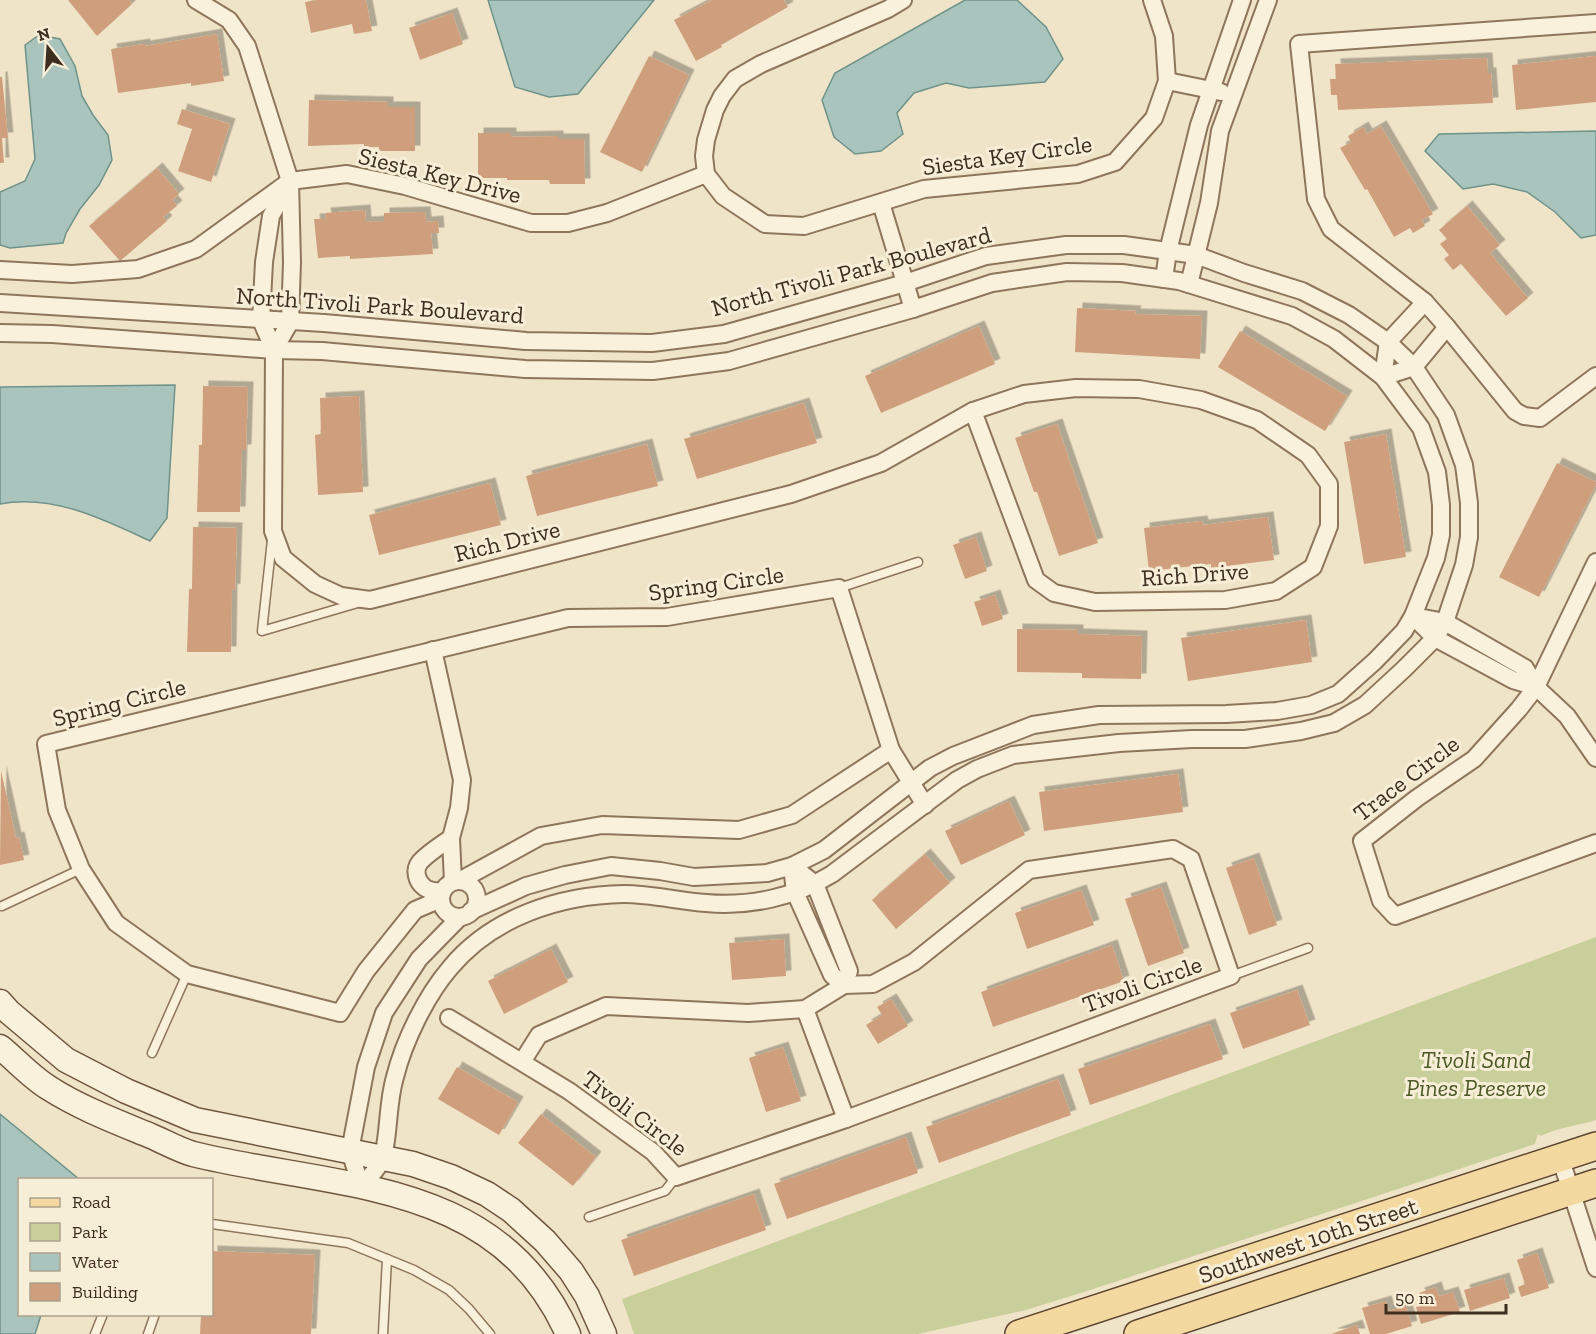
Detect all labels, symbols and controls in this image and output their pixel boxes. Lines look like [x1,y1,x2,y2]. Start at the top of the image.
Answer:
north arrow [18,18,78,78]
text: N [35,23,52,45]
street label: Siesta Key Circle [920,129,1094,181]
street label: Siesta Key Drive [356,141,524,209]
street label: North Tivoli Park Boulevard [708,220,994,322]
street label: North Tivoli Park Boulevard [235,280,525,330]
street label: Rich Drive [451,514,563,568]
street label: Rich Drive [1140,556,1250,592]
street label: Spring Circle [647,559,785,607]
street label: Spring Circle [49,671,189,733]
street label: Trace Circle [1347,729,1465,827]
street label: Tivoli Circle [1078,949,1206,1019]
park label: Tivoli Sand Pines Preserve [1406,1045,1546,1102]
street label: Tivoli Circle [576,1064,694,1162]
legend [18,1178,213,1316]
text: Road [72,1191,111,1213]
street label: Southwest 10th Street [1195,1191,1421,1289]
text: Park [72,1221,108,1243]
text: Water [72,1251,119,1273]
scale bar [1386,1277,1506,1315]
text: Building [72,1281,138,1303]
text: 50 m [1395,1287,1435,1309]

